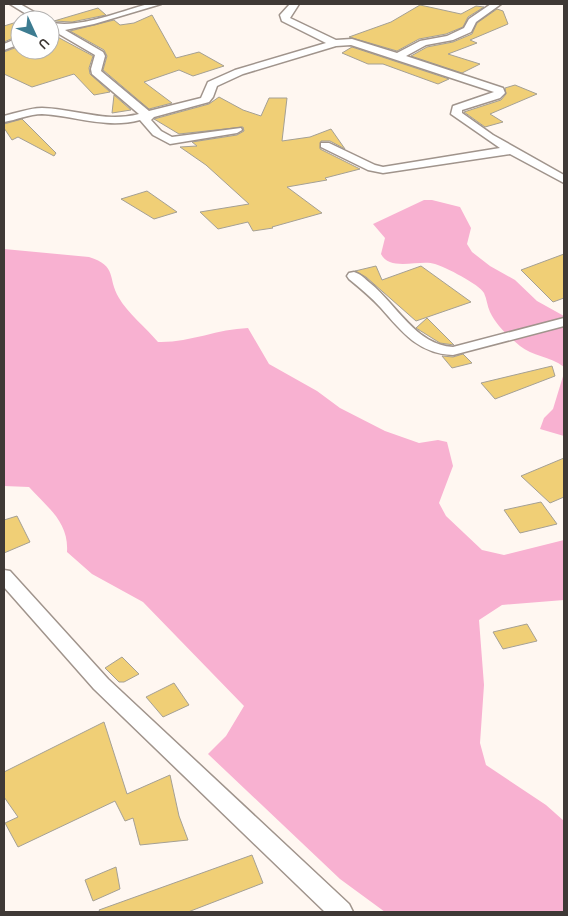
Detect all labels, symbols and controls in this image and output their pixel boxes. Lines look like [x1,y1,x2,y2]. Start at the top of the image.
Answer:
north arrow [10,10,60,60]
text: U [35,34,53,53]

